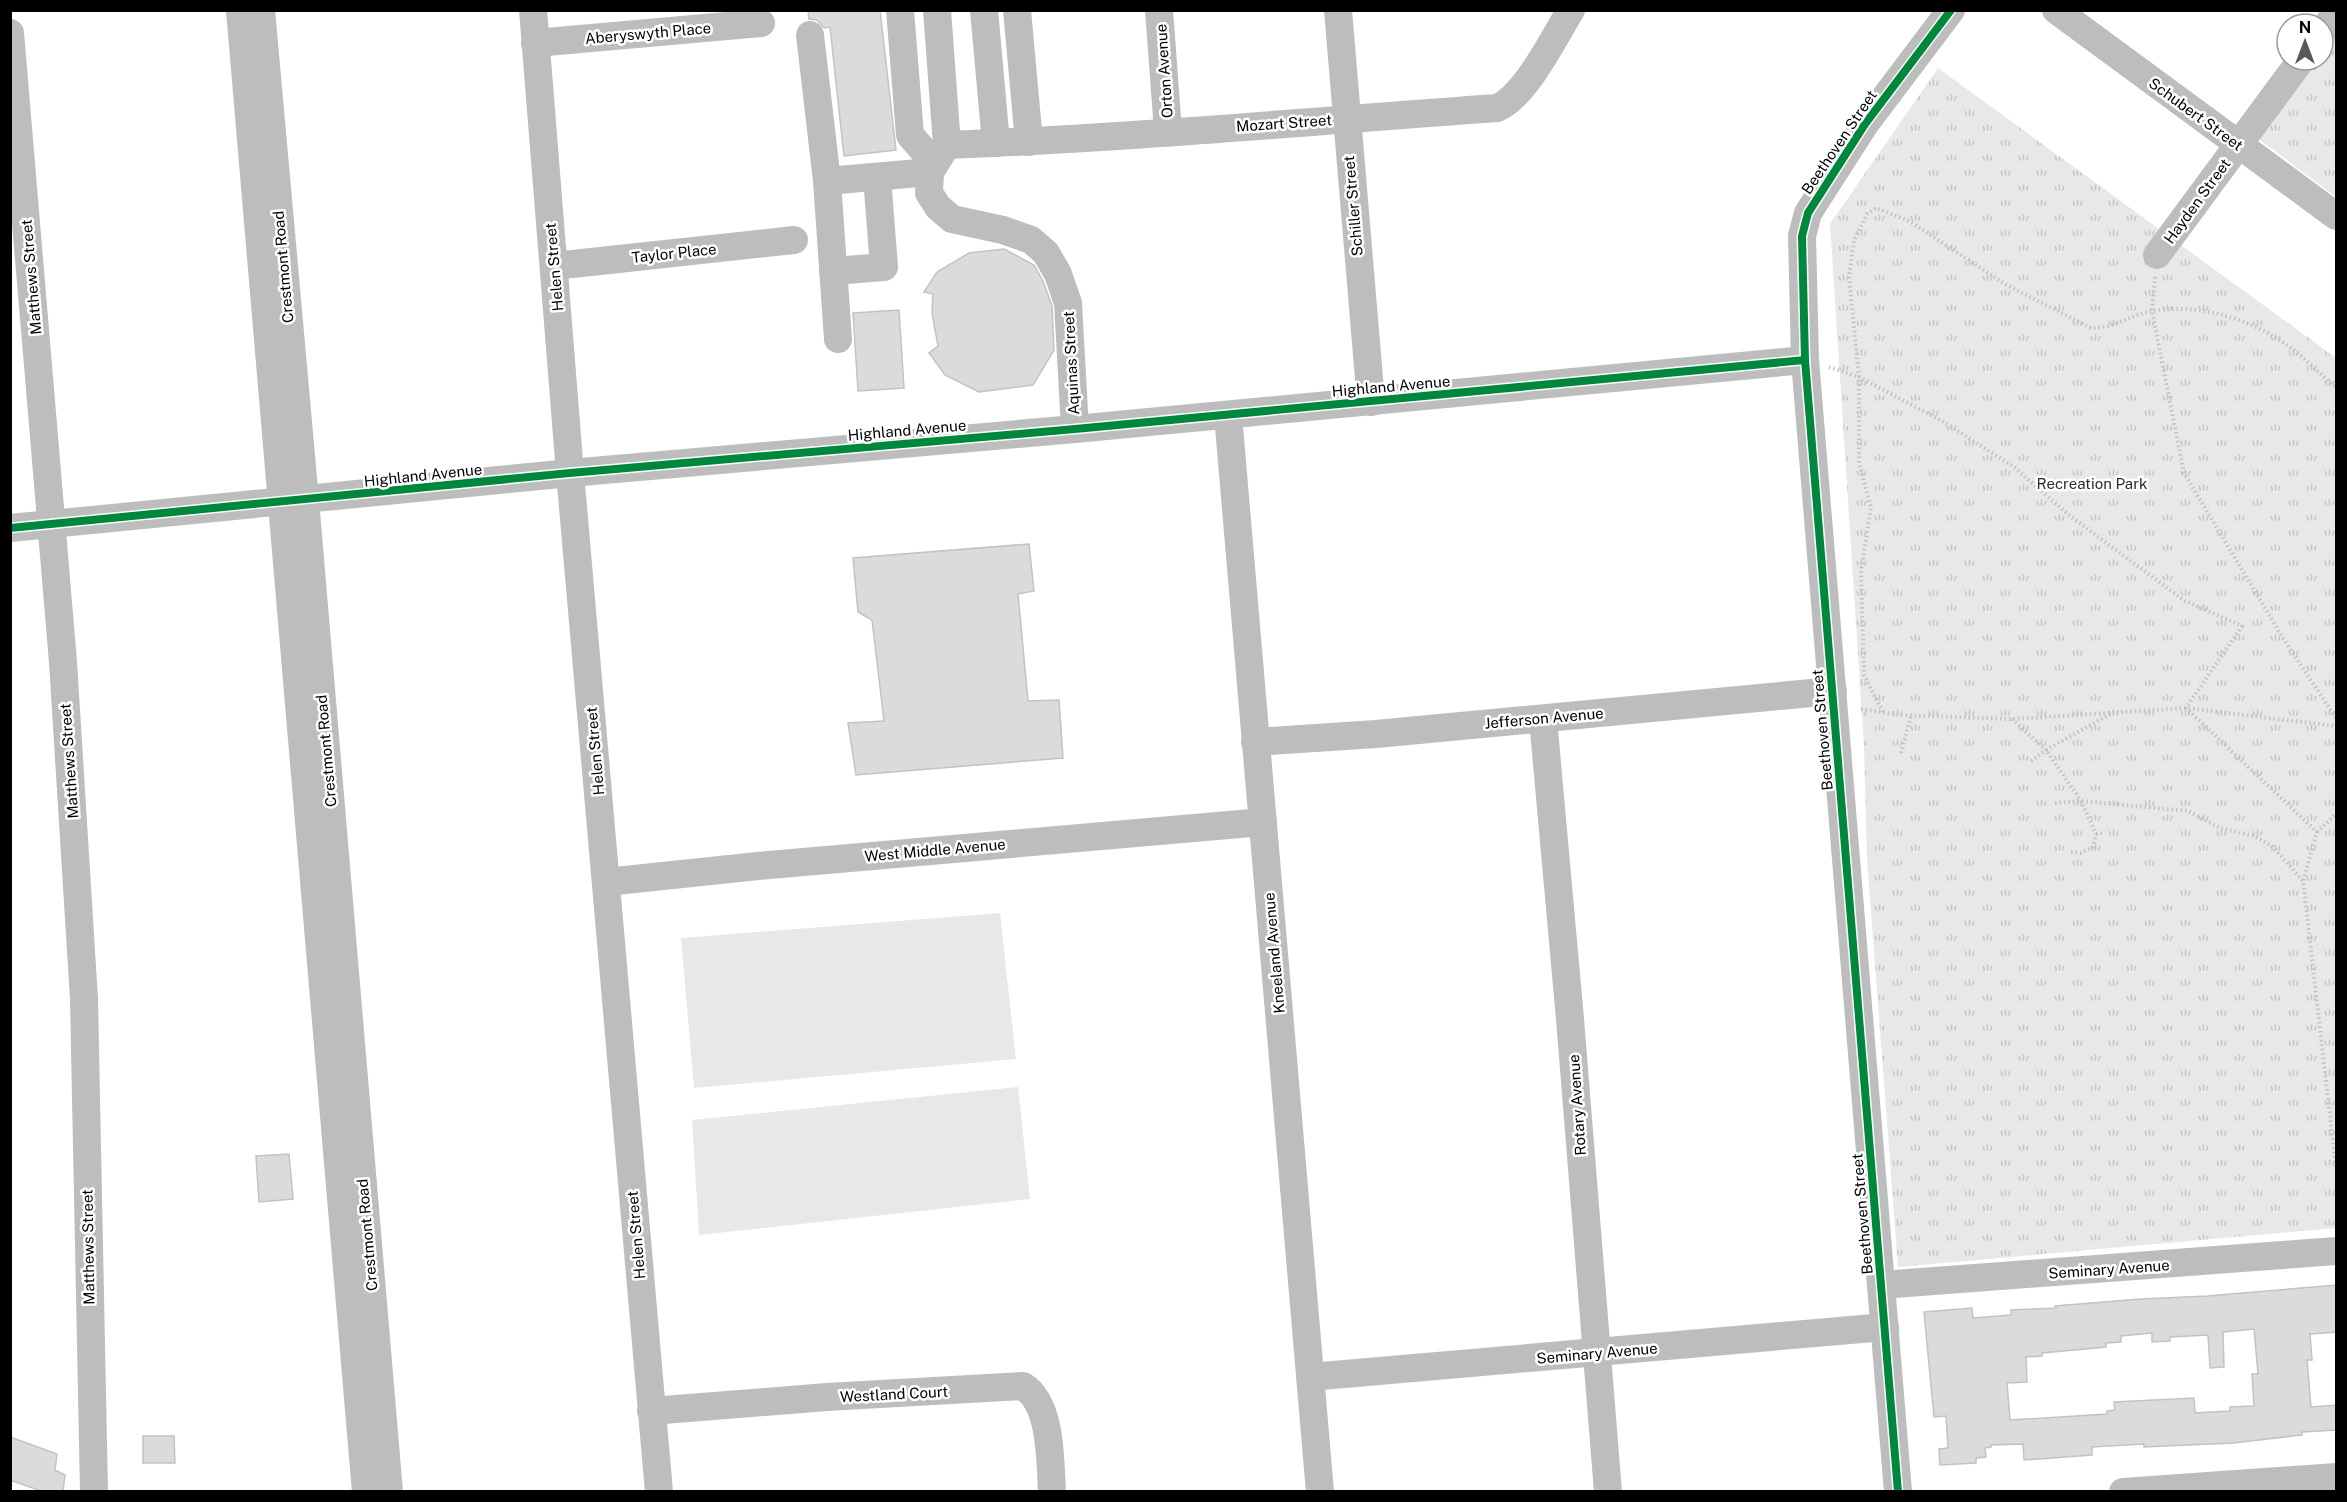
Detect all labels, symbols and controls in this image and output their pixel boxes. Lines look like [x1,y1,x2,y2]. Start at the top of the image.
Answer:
north arrow [2275,12,2335,72]
text: N [2299,18,2311,37]
street label: Aberyswyth Place [584,19,712,47]
street label: Orton Avenue [1152,23,1176,119]
street label: Schubert Street [2146,74,2246,154]
street label: Beethoven Street [1798,87,1880,197]
street label: Mozart Street [1236,111,1333,135]
street label: Schiller Street [1340,155,1366,257]
street label: Hayden Street [2160,155,2234,247]
street label: Crestmont Road [270,210,296,324]
street label: Matthews Street [17,218,45,335]
street label: Helen Street [542,222,566,312]
street label: Taylor Place [631,240,717,266]
street label: Aquinas Street [1060,311,1082,415]
street label: Highland Avenue [1331,372,1451,400]
street label: Highland Avenue [847,416,967,444]
street label: Highland Avenue [363,460,483,490]
park label: Recreation Park [2037,475,2147,492]
street label: Beethoven Street [1808,669,1836,791]
street label: Crestmont Road [313,694,339,808]
street label: Matthews Street [56,703,82,819]
street label: Jefferson Avenue [1484,704,1604,732]
street label: Helen Street [583,706,607,796]
street label: West Middle Avenue [864,835,1006,865]
street label: Kneeland Avenue [1260,892,1288,1014]
street label: Rotary Avenue [1565,1054,1589,1156]
street label: Beethoven Street [1848,1153,1876,1275]
street label: Crestmont Road [354,1178,380,1292]
street label: Matthews Street [78,1189,98,1305]
street label: Helen Street [624,1190,648,1280]
street label: Seminary Avenue [2048,1256,2170,1282]
street label: Seminary Avenue [1536,1339,1658,1367]
street label: Westland Court [839,1383,949,1405]

